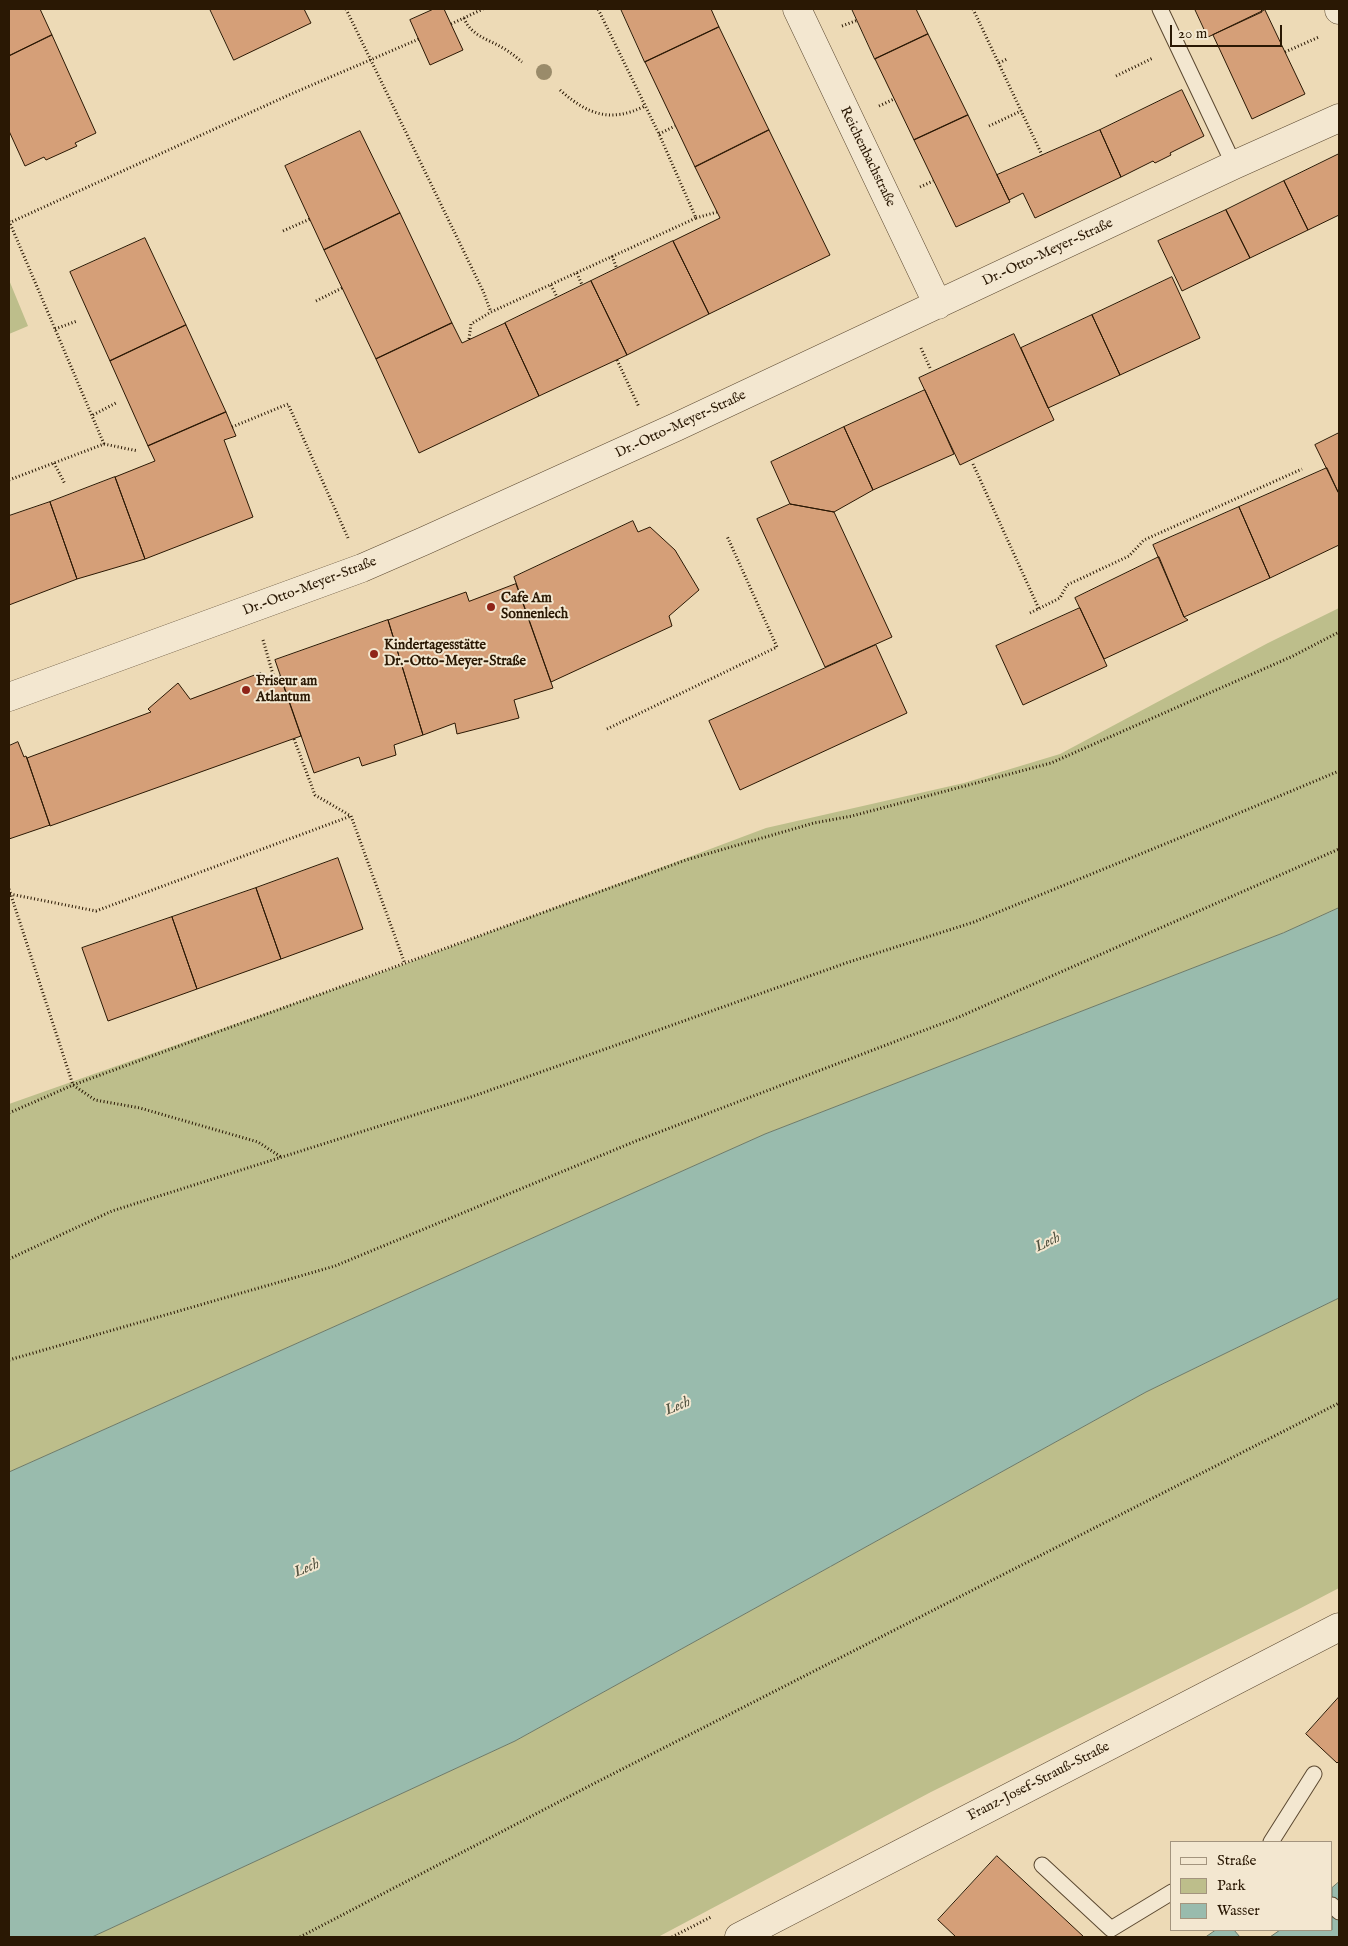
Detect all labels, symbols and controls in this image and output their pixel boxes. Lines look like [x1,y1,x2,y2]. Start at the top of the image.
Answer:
scale bar [1173,15,1286,47]
text: 20 m [1178,24,1207,43]
street label: Reichenbachstraße [835,104,899,210]
street label: Dr.-Otto-Meyer-Straße [980,215,1116,291]
street label: Dr.-Otto-Meyer-Straße [613,387,749,463]
street label: Dr.-Otto-Meyer-Straße [241,554,379,620]
place label: Cafe Am Sonnenlech [501,591,568,624]
marker: Cafe Am Sonnenlech [485,601,497,613]
place label: Kindertagesstätte Dr.-Otto-Meyer-Straße [384,638,526,670]
marker: Kindertagesstätte Dr.-Otto-Meyer-Straße [368,648,380,660]
place label: Friseur am Atlantum [256,674,317,706]
marker: Friseur am Atlantum [240,684,252,696]
water label: Lech [1033,1229,1063,1257]
water label: Lech [663,1394,693,1420]
water label: Lech [292,1556,322,1582]
street label: Franz-Josef-Strauß-Straße [965,1739,1113,1825]
legend [1170,1841,1333,1931]
text: Straße [1217,1851,1256,1870]
text: Park [1217,1876,1246,1895]
text: Wasser [1217,1901,1260,1920]

